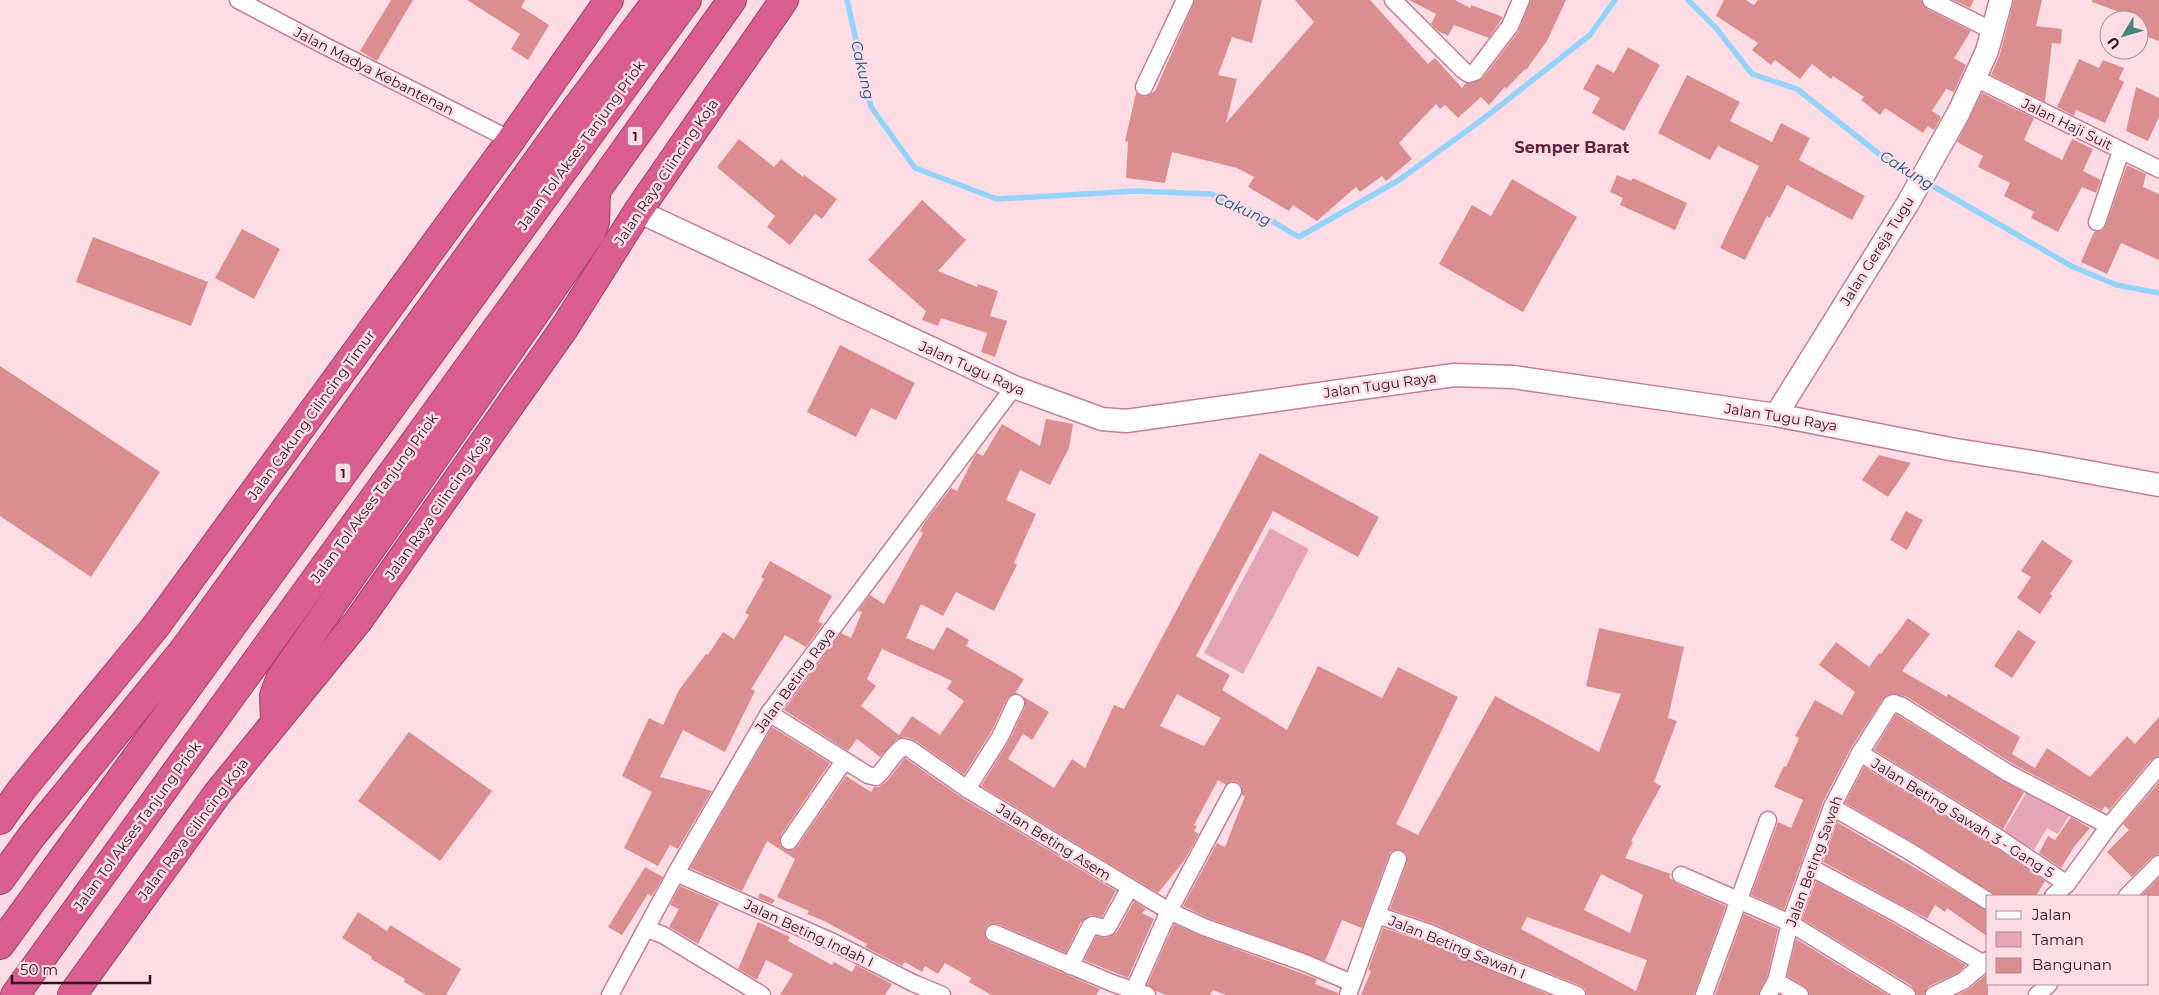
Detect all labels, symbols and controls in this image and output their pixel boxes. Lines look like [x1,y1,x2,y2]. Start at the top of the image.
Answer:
north arrow [2099,10,2149,60]
street label: Jalan Madya Kebantenan [290,22,457,119]
text: U [2103,33,2124,53]
water label: Cakung [847,39,879,101]
street label: Jalan Tol Akses Tanjung Priok [513,56,649,234]
street label: Jalan Haji Suit [2018,94,2116,154]
street label: Jalan Raya Cilincing Koja [610,95,722,250]
road number: 1 [628,126,642,146]
district label: Semper Barat [1515,138,1629,157]
water label: Cakung [1877,146,1937,194]
water label: Cakung [1212,188,1274,230]
street label: Jalan Gereja Tugu [1836,193,1918,310]
street label: Jalan Cakung Cilincing Timur [243,326,379,504]
street label: Jalan Tugu Raya [915,336,1028,399]
street label: Jalan Tugu Raya [1321,368,1438,402]
street label: Jalan Tugu Raya [1722,399,1839,435]
street label: Jalan Tol Akses Tanjung Priok [306,409,442,587]
street label: Jalan Raya Cilincing Koja [380,431,495,584]
road number: 1 [336,463,350,482]
street label: Jalan Beting Raya [750,624,839,737]
street label: Jalan Tol Akses Tanjung Priok [69,737,205,915]
street label: Jalan Raya Cilincing Koja [133,754,252,904]
street label: Jalan Beting Sawah 3 - Gang 5 [1867,754,2058,882]
street label: Jalan Beting Sawah [1782,793,1846,930]
street label: Jalan Beting Asem [993,799,1115,885]
street label: Jalan Beting Indah I [741,895,876,971]
legend [1986,895,2149,985]
text: Jalan [2031,905,2071,924]
street label: Jalan Beting Sawah I [1385,911,1528,983]
text: Taman [2032,930,2084,949]
scale bar [12,952,150,984]
text: Bangunan [2032,955,2112,974]
text: 50 m [20,960,58,979]

